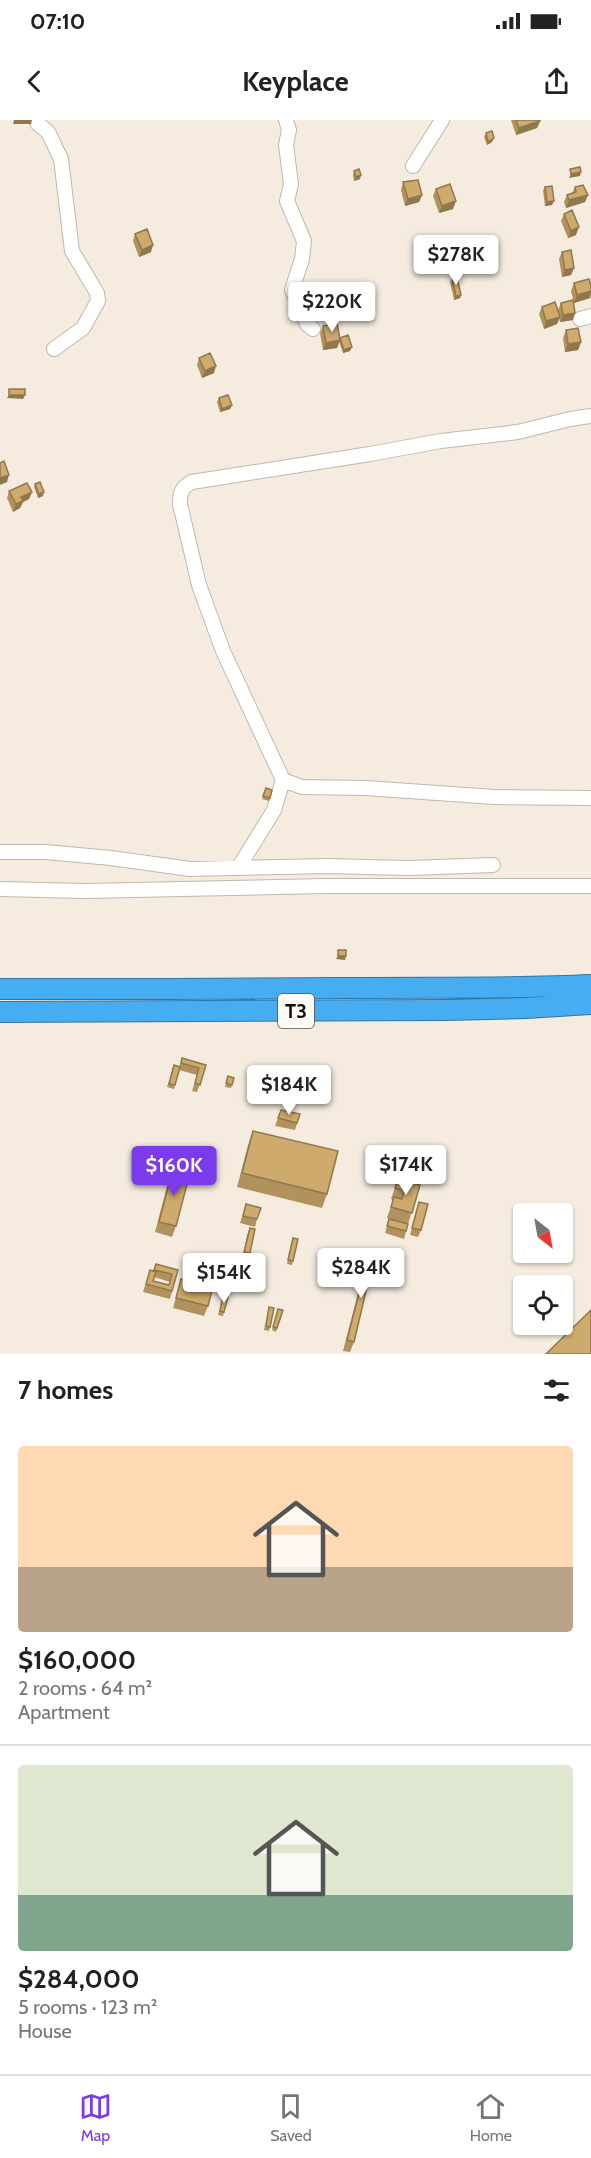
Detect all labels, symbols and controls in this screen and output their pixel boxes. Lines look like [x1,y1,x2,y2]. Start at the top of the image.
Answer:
text: 07:10 [30,8,85,35]
icon: back [18,65,51,98]
text: Keyplace [242,65,349,98]
icon: share [540,65,573,98]
pin: $278K [414,235,498,286]
text: $278K [428,242,485,266]
pin: $220K [290,282,374,333]
text: $220K [302,289,362,313]
road number: T3 [278,994,314,1028]
pin: $184K [247,1065,331,1116]
text: $184K [261,1072,317,1096]
pin: $174K [364,1145,448,1196]
pin: $160K [132,1146,216,1197]
text: $174K [379,1152,433,1176]
text: $160K [146,1153,202,1177]
north arrow [513,1203,573,1263]
map controls [513,1203,573,1335]
pin: $284K [319,1248,403,1299]
pin: $154K [182,1253,266,1304]
text: $284K [331,1255,391,1279]
text: $154K [197,1260,251,1284]
button: locate [513,1275,573,1335]
text: 7 homes [18,1374,113,1406]
icon: filters [540,1374,573,1407]
icon: home [242,1485,350,1593]
text: $160,000 [18,1644,136,1676]
text: 2 rooms · 64 m² [18,1676,152,1700]
text: Apartment [18,1700,110,1724]
icon: home [242,1804,350,1912]
text: $284,000 [18,1963,140,1995]
text: 5 rooms · 123 m² [18,1995,157,2019]
text: House [18,2019,72,2043]
tab: Map [79,2090,112,2145]
tab: Saved [270,2090,312,2145]
tab: Home [470,2090,512,2145]

